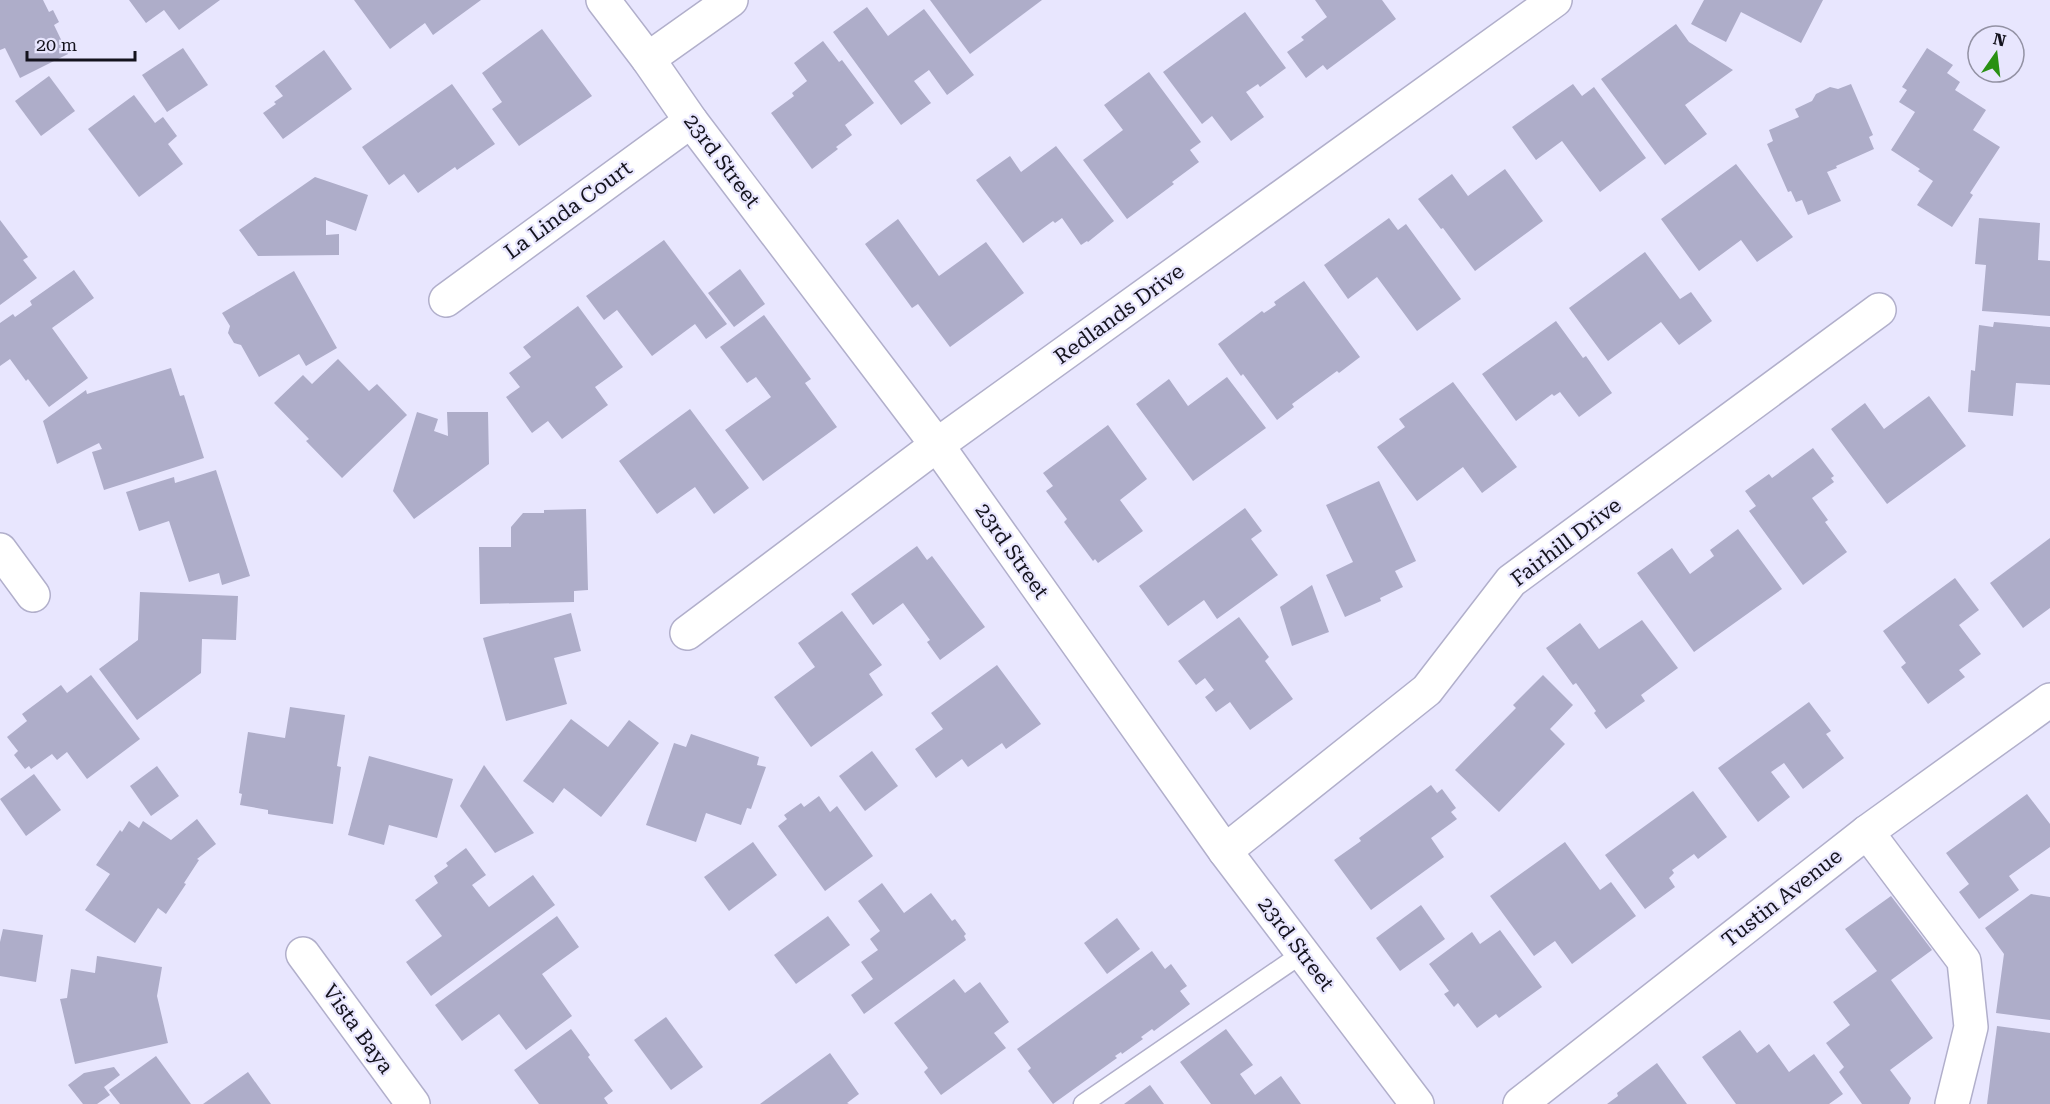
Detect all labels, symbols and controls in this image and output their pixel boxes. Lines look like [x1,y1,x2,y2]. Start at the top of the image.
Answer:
scale bar [27,24,135,62]
north arrow [1966,24,2026,84]
text: N [1991,29,2008,51]
text: 20 m [36,34,77,55]
street label: 23rd Street [679,109,765,213]
street label: La Linda Court [500,156,636,264]
street label: Redlands Drive [1050,259,1188,369]
street label: Fairhill Drive [1506,493,1626,591]
street label: 23rd Street [970,499,1054,603]
street label: Tustin Avenue [1717,844,1847,952]
street label: 23rd Street [1253,892,1339,996]
street label: Vista Baya [318,980,399,1079]

